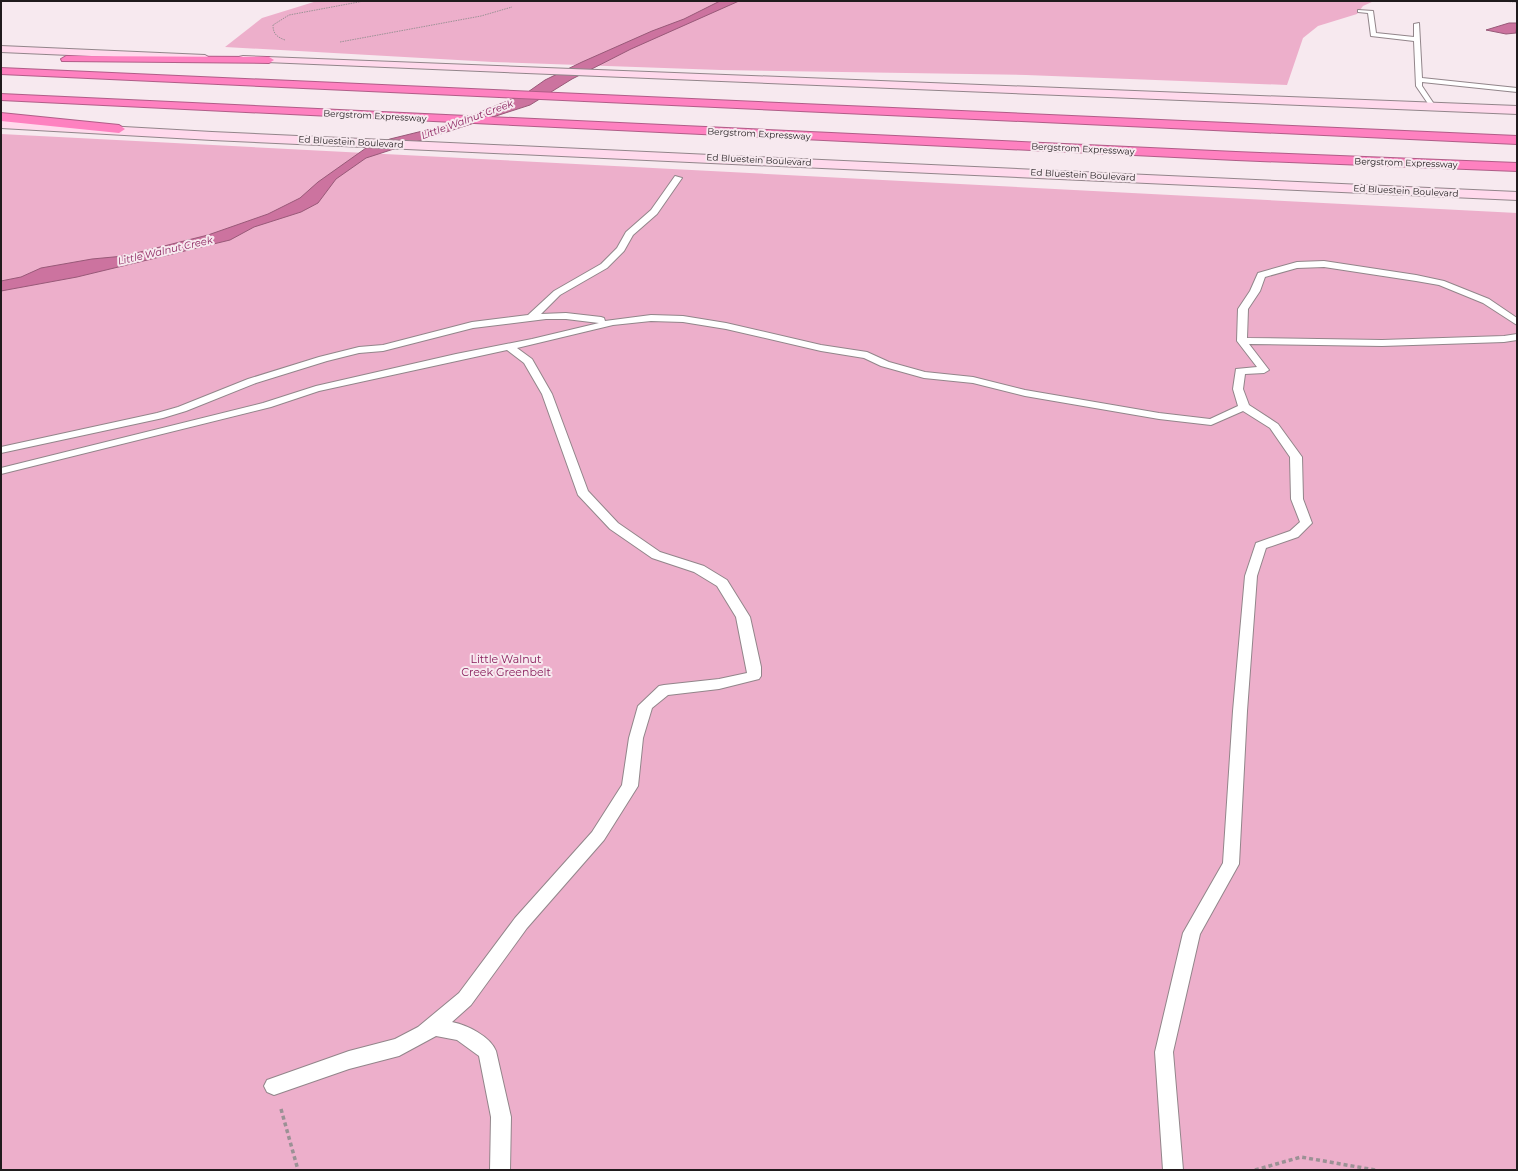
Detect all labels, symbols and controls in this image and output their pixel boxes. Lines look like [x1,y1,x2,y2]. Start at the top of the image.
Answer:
water label: Little Walnut Creek [419,96,516,142]
street label: Bergstrom Expressway [323,107,427,124]
street label: Bergstrom Expressway [707,125,811,142]
street label: Ed Bluestein Boulevard [298,133,404,150]
street label: Bergstrom Expressway [1031,140,1135,157]
street label: Ed Bluestein Boulevard [706,151,812,168]
street label: Bergstrom Expressway [1354,155,1458,170]
street label: Ed Bluestein Boulevard [1030,166,1136,183]
street label: Ed Bluestein Boulevard [1353,182,1459,199]
water label: Little Walnut Creek [116,233,215,268]
park label: Little Walnut Creek Greenbelt [461,652,551,679]

